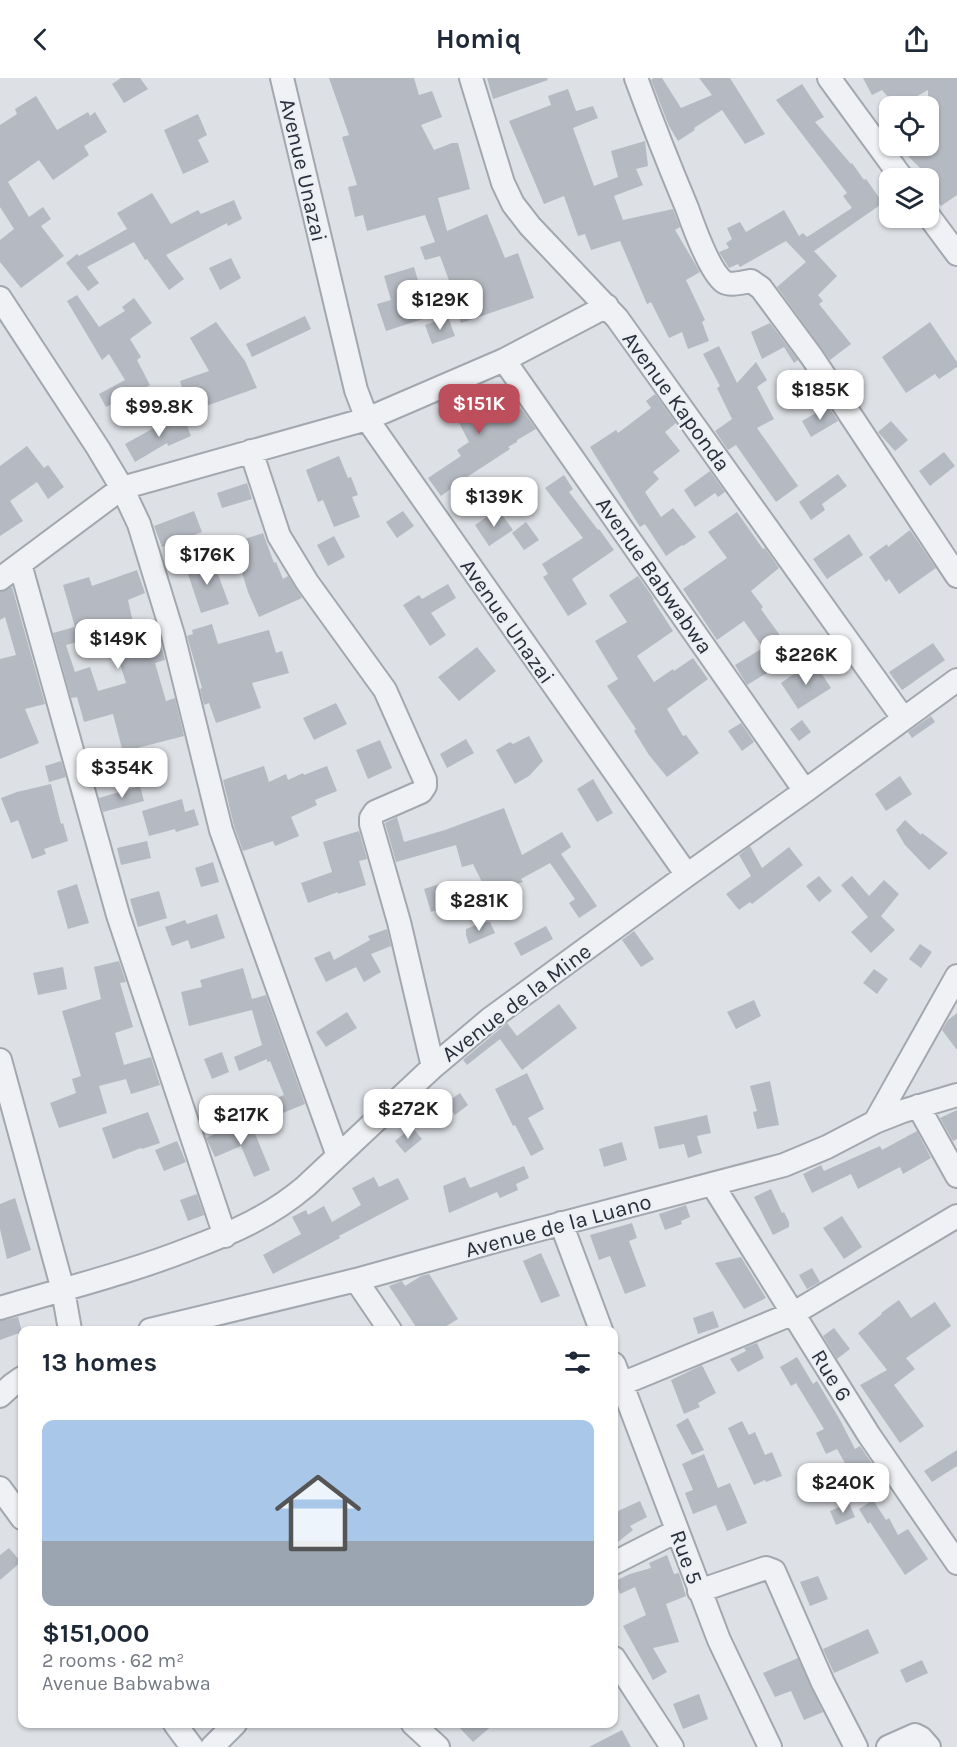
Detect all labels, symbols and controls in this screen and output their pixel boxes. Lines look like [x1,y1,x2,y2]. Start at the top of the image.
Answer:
icon: back [24,23,57,56]
text: Homiq [436,23,521,55]
icon: share [900,23,933,56]
street label: Avenue Unazai [274,96,332,245]
map controls [879,96,939,228]
button: locate [879,96,939,156]
button: layers [879,168,939,228]
pin: $129K [398,280,482,331]
text: $129K [411,288,469,311]
street label: Avenue Kaponda [617,327,736,477]
pin: $185K [778,370,862,421]
text: $185K [791,378,849,401]
pin: $151K [437,384,521,435]
pin: $99.8K [110,387,208,438]
text: $151K [453,392,505,415]
text: $99.8K [125,395,193,418]
pin: $139K [452,477,536,528]
text: $139K [465,485,523,508]
street label: Avenue Babwabwa [590,492,718,659]
pin: $176K [165,535,249,586]
text: $176K [179,543,235,566]
street label: Avenue Unazai [455,554,560,689]
pin: $149K [76,619,160,670]
text: $149K [89,627,147,650]
pin: $226K [764,635,848,686]
text: $226K [774,643,838,666]
pin: $354K [80,748,164,799]
text: $354K [91,756,153,779]
pin: $281K [437,881,521,932]
text: $281K [449,889,509,912]
street label: Avenue de la Mine [437,938,596,1067]
pin: $272K [366,1089,450,1140]
pin: $217K [199,1095,283,1146]
text: $272K [377,1097,439,1120]
text: $217K [213,1103,269,1126]
street label: Avenue de la Luano [462,1189,654,1263]
street label: Rue 6 [805,1345,857,1406]
icon: filters [561,1346,594,1379]
text: 13 homes [42,1347,157,1378]
icon: home [264,1459,372,1567]
pin: $240K [801,1463,885,1514]
text: $240K [811,1471,875,1494]
street label: Rue 5 [664,1527,708,1588]
text: $151,000 [42,1618,150,1649]
text: 2 rooms · 62 m² [42,1649,184,1672]
text: Avenue Babwabwa [42,1672,211,1695]

